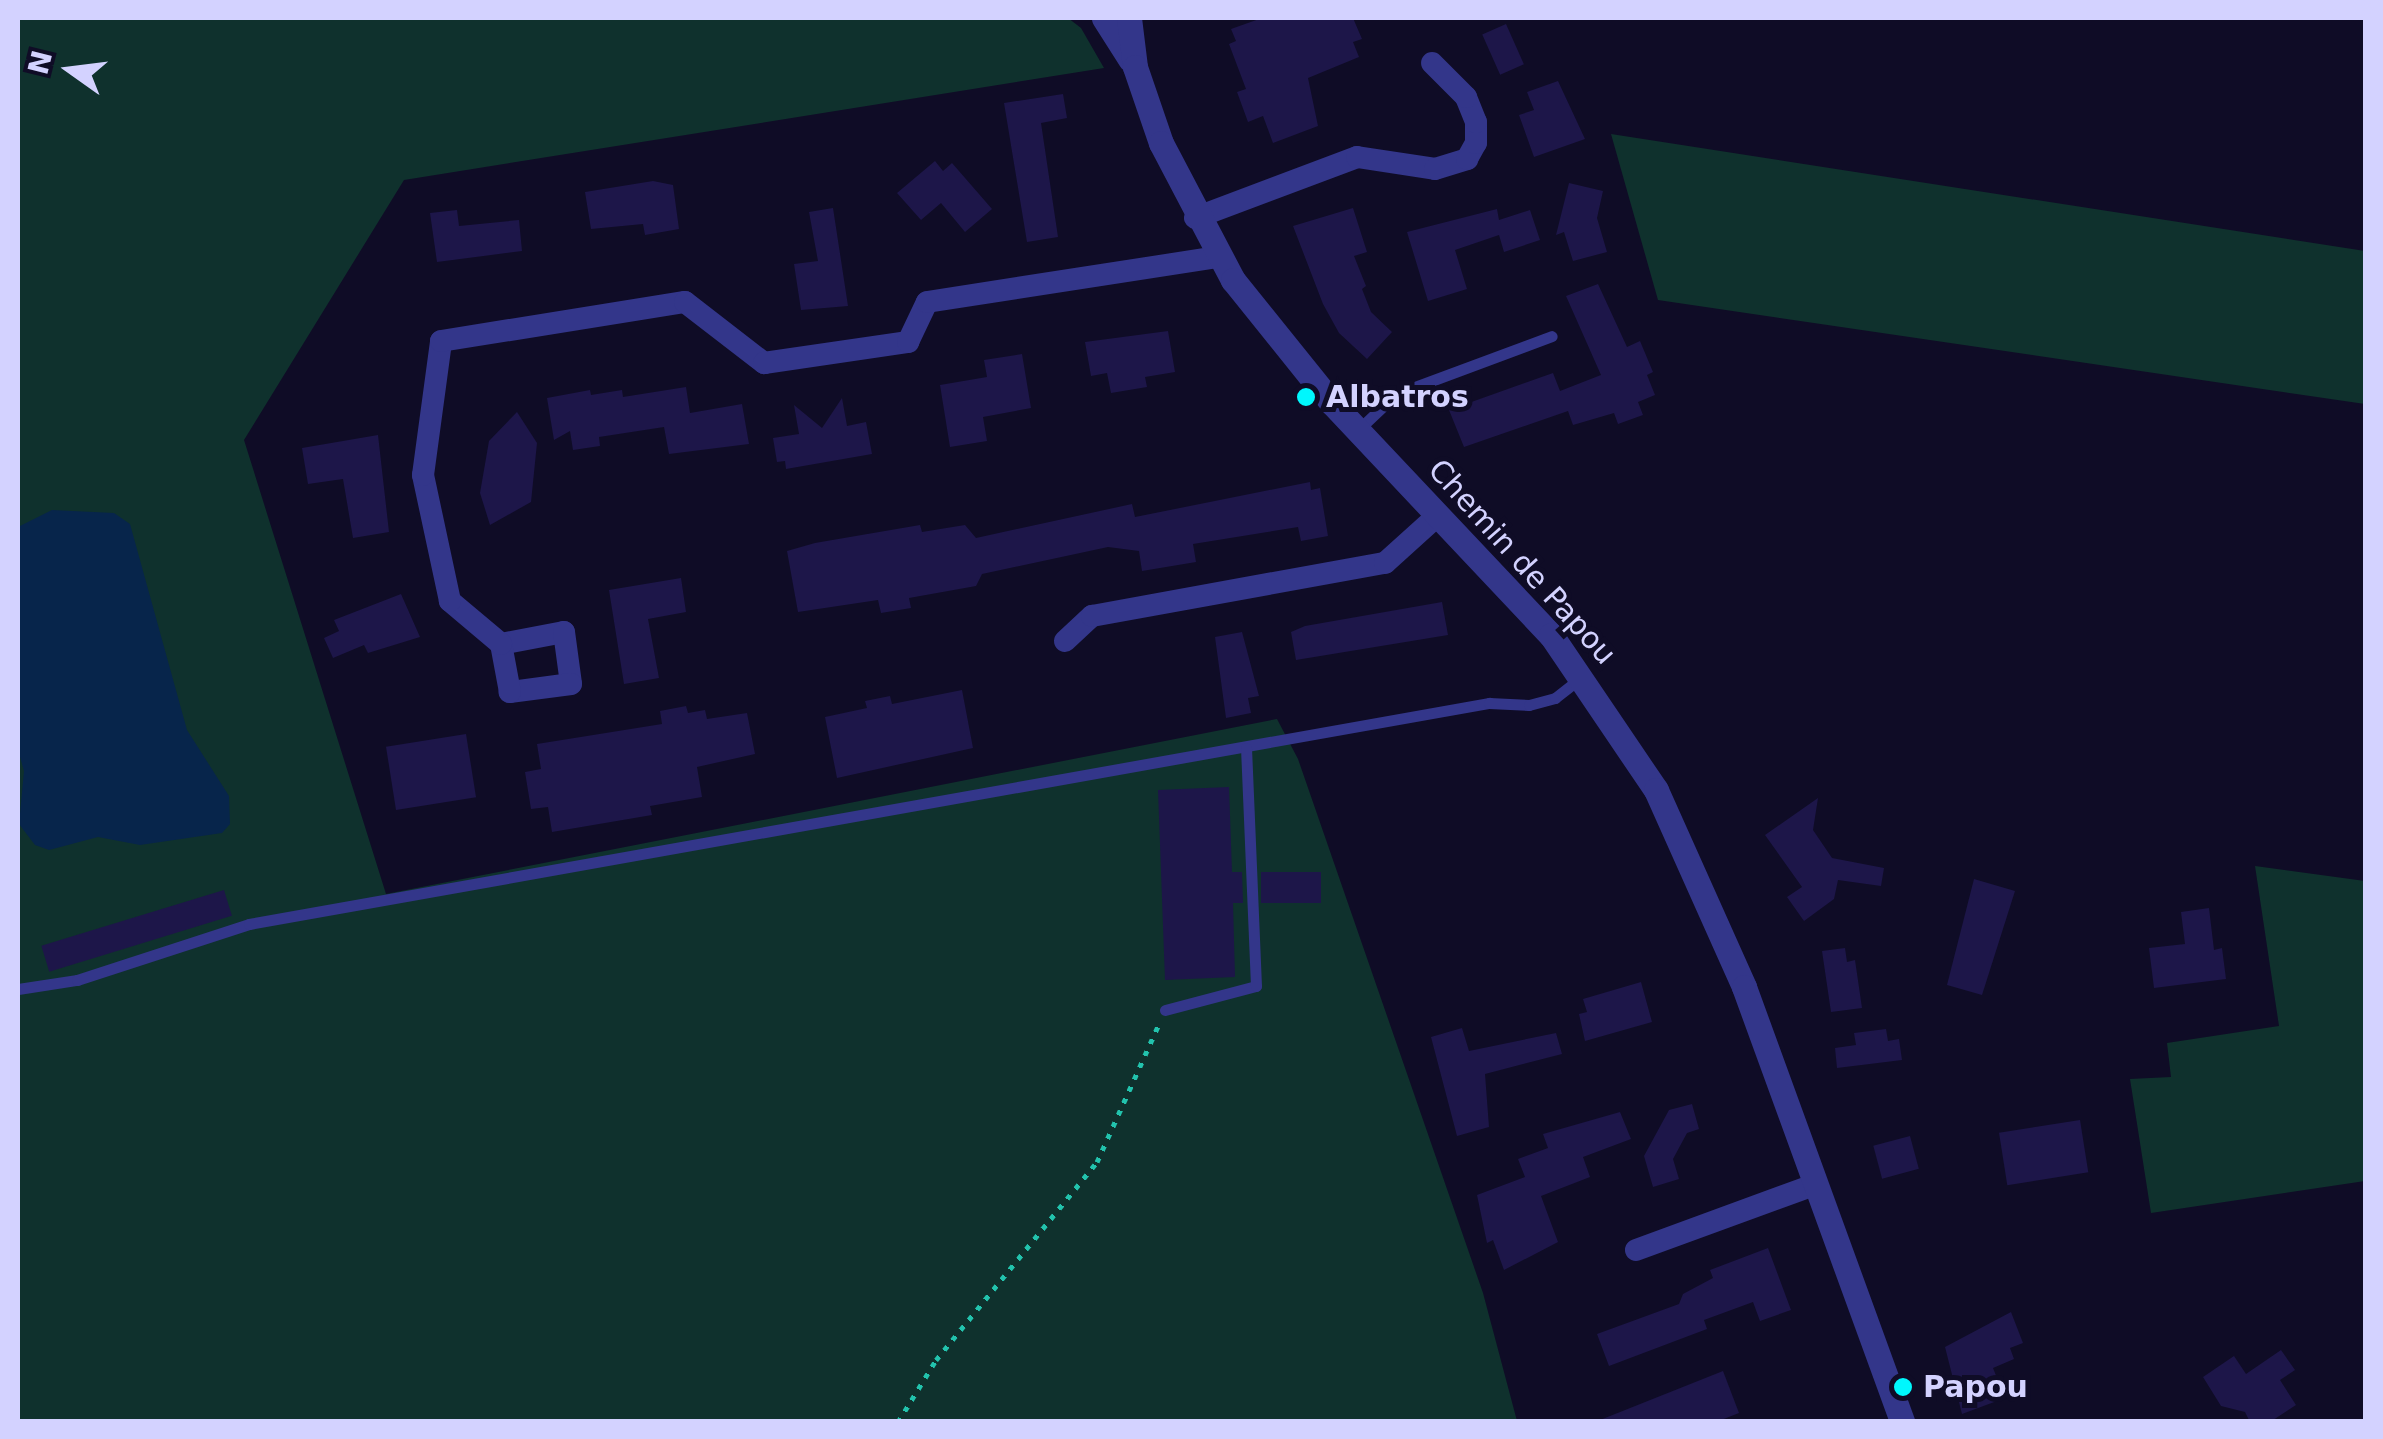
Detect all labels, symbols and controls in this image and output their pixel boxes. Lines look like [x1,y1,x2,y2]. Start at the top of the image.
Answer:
north arrow [20,20,120,120]
text: N [22,47,59,78]
place label: Albatros [1326,379,1469,415]
marker: Albatros [1295,386,1317,408]
street label: Chemin de Papou [1421,452,1623,672]
place label: Papou [1923,1369,2028,1405]
marker: Papou [1892,1376,1914,1398]

